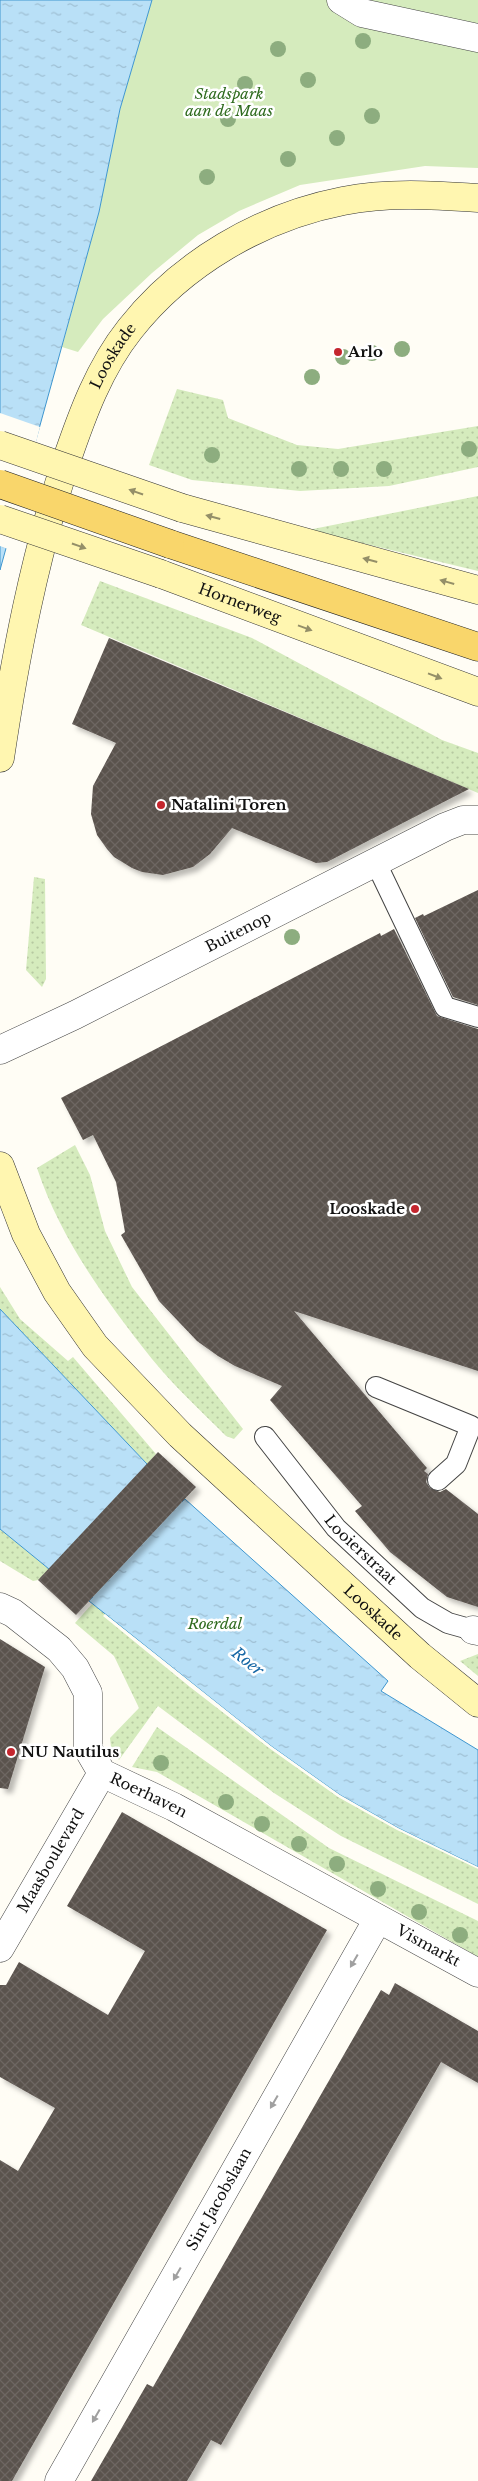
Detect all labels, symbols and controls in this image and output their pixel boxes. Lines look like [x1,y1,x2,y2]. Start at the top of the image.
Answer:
park label: Stadspark aan de Maas [185,84,273,120]
street label: Looskade [85,319,140,392]
place label: Arlo [347,342,383,361]
marker: Arlo [332,346,344,358]
one-way arrow [128,488,143,496]
one-way arrow [206,512,221,520]
one-way arrow [72,542,87,550]
one-way arrow [362,556,378,564]
one-way arrow [440,577,455,585]
street label: Hornerweg [196,579,285,627]
one-way arrow [298,624,313,632]
one-way arrow [428,673,443,680]
place label: Natalini Toren [171,795,286,814]
marker: Natalini Toren [155,799,167,811]
street label: Buitenop [202,907,274,956]
place label: Looskade [329,1199,405,1218]
marker: Looskade [409,1203,421,1215]
street label: Looierstraat [320,1511,401,1589]
street label: Looskade [340,1580,407,1644]
park label: Roerdal [187,1614,243,1633]
water label: Roer [227,1642,268,1680]
place label: NU Nautilus [21,1742,119,1761]
marker: NU Nautilus [5,1746,17,1758]
street label: Roerhaven [107,1768,191,1821]
street label: Maasboulevard [13,1805,88,1916]
street label: Vismarkt [392,1920,464,1971]
one-way arrow [350,1955,359,1968]
one-way arrow [270,2095,278,2110]
street label: Sint Jacobslaan [182,2144,255,2254]
one-way arrow [172,2268,181,2281]
one-way arrow [92,2409,101,2422]

